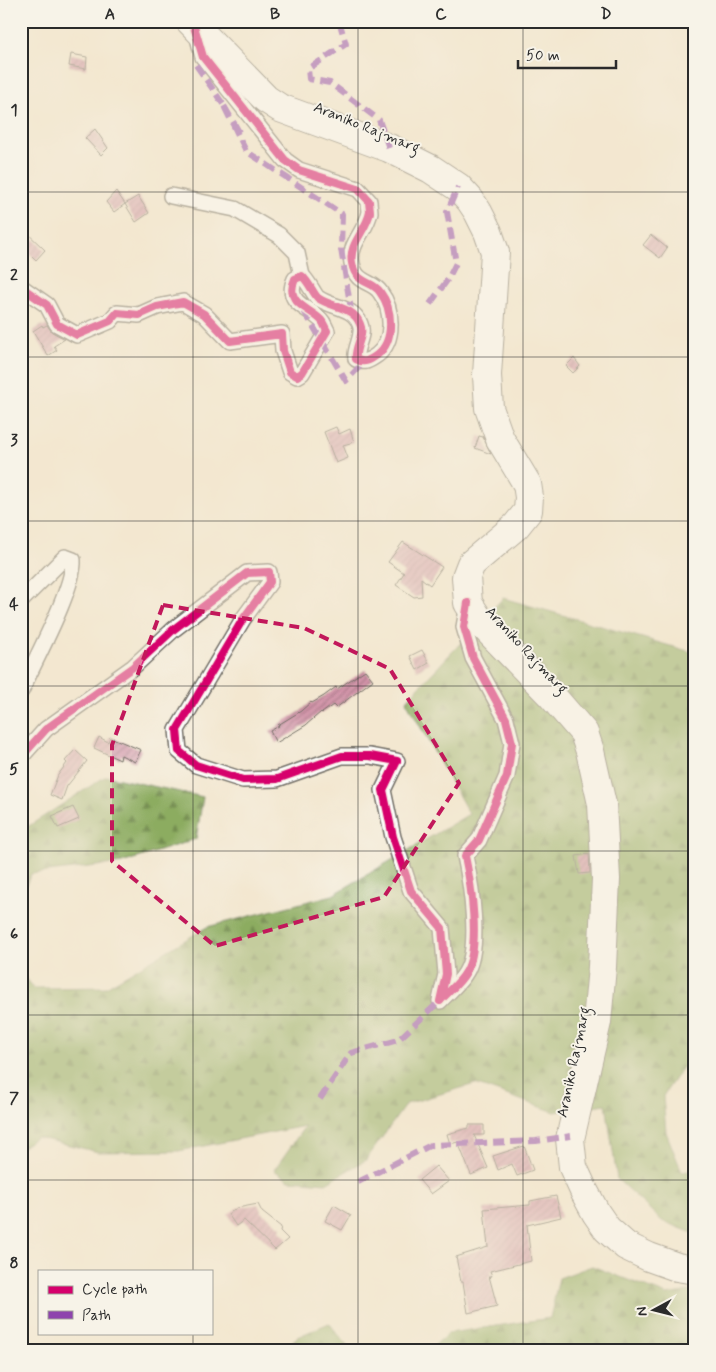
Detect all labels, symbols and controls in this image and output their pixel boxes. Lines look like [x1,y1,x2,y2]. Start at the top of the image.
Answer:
text: A [105,4,115,25]
text: B [270,4,280,25]
text: C [435,4,447,25]
text: D [600,4,612,25]
scale bar [518,38,616,70]
text: 50 m [526,46,560,66]
street label: Araniko Rajmarg [310,98,423,159]
text: 1 [10,100,18,121]
text: 2 [10,265,18,286]
text: 3 [10,430,18,451]
text: 4 [9,594,19,615]
street label: Araniko Rajmarg [480,603,572,699]
text: 5 [9,759,19,780]
text: 6 [10,924,18,945]
street label: Araniko Rajmarg [552,1005,596,1120]
text: 7 [9,1088,19,1109]
text: 8 [9,1253,19,1274]
legend [38,1270,212,1334]
text: Cycle path [82,1280,147,1300]
north arrow [628,1284,678,1334]
text: Path [82,1306,111,1326]
text: N [633,1306,652,1317]

